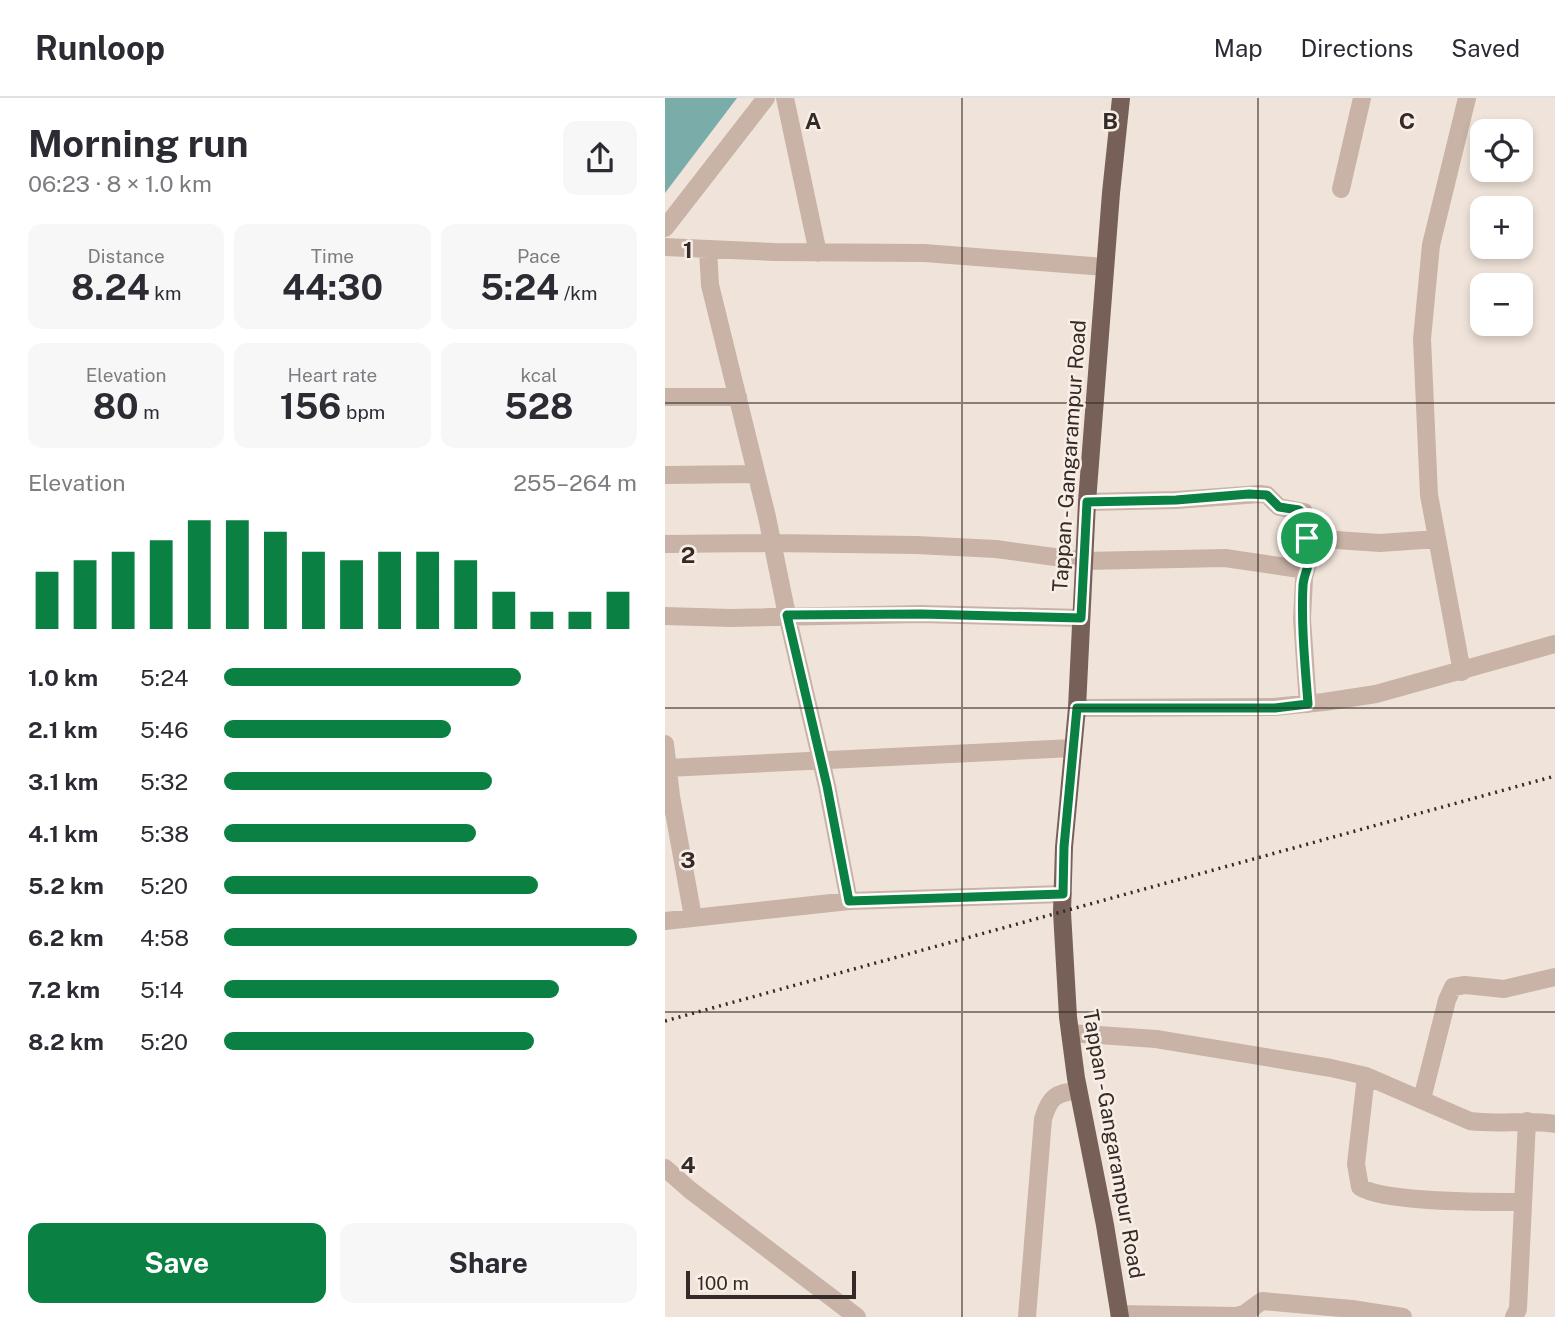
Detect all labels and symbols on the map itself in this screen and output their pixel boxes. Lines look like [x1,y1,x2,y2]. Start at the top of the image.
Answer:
text: A [805,107,822,134]
text: B [1102,107,1118,134]
text: C [1399,107,1415,134]
text: 1 [683,236,693,263]
street label: Tappan - Gangarampur Road [1047,319,1091,593]
pin [1277,508,1337,568]
text: 2 [681,541,695,568]
text: 3 [680,846,696,873]
street label: Tappan - Gangarampur Road [1078,1008,1150,1280]
text: 4 [680,1151,696,1178]
scale bar [686,1268,856,1300]

